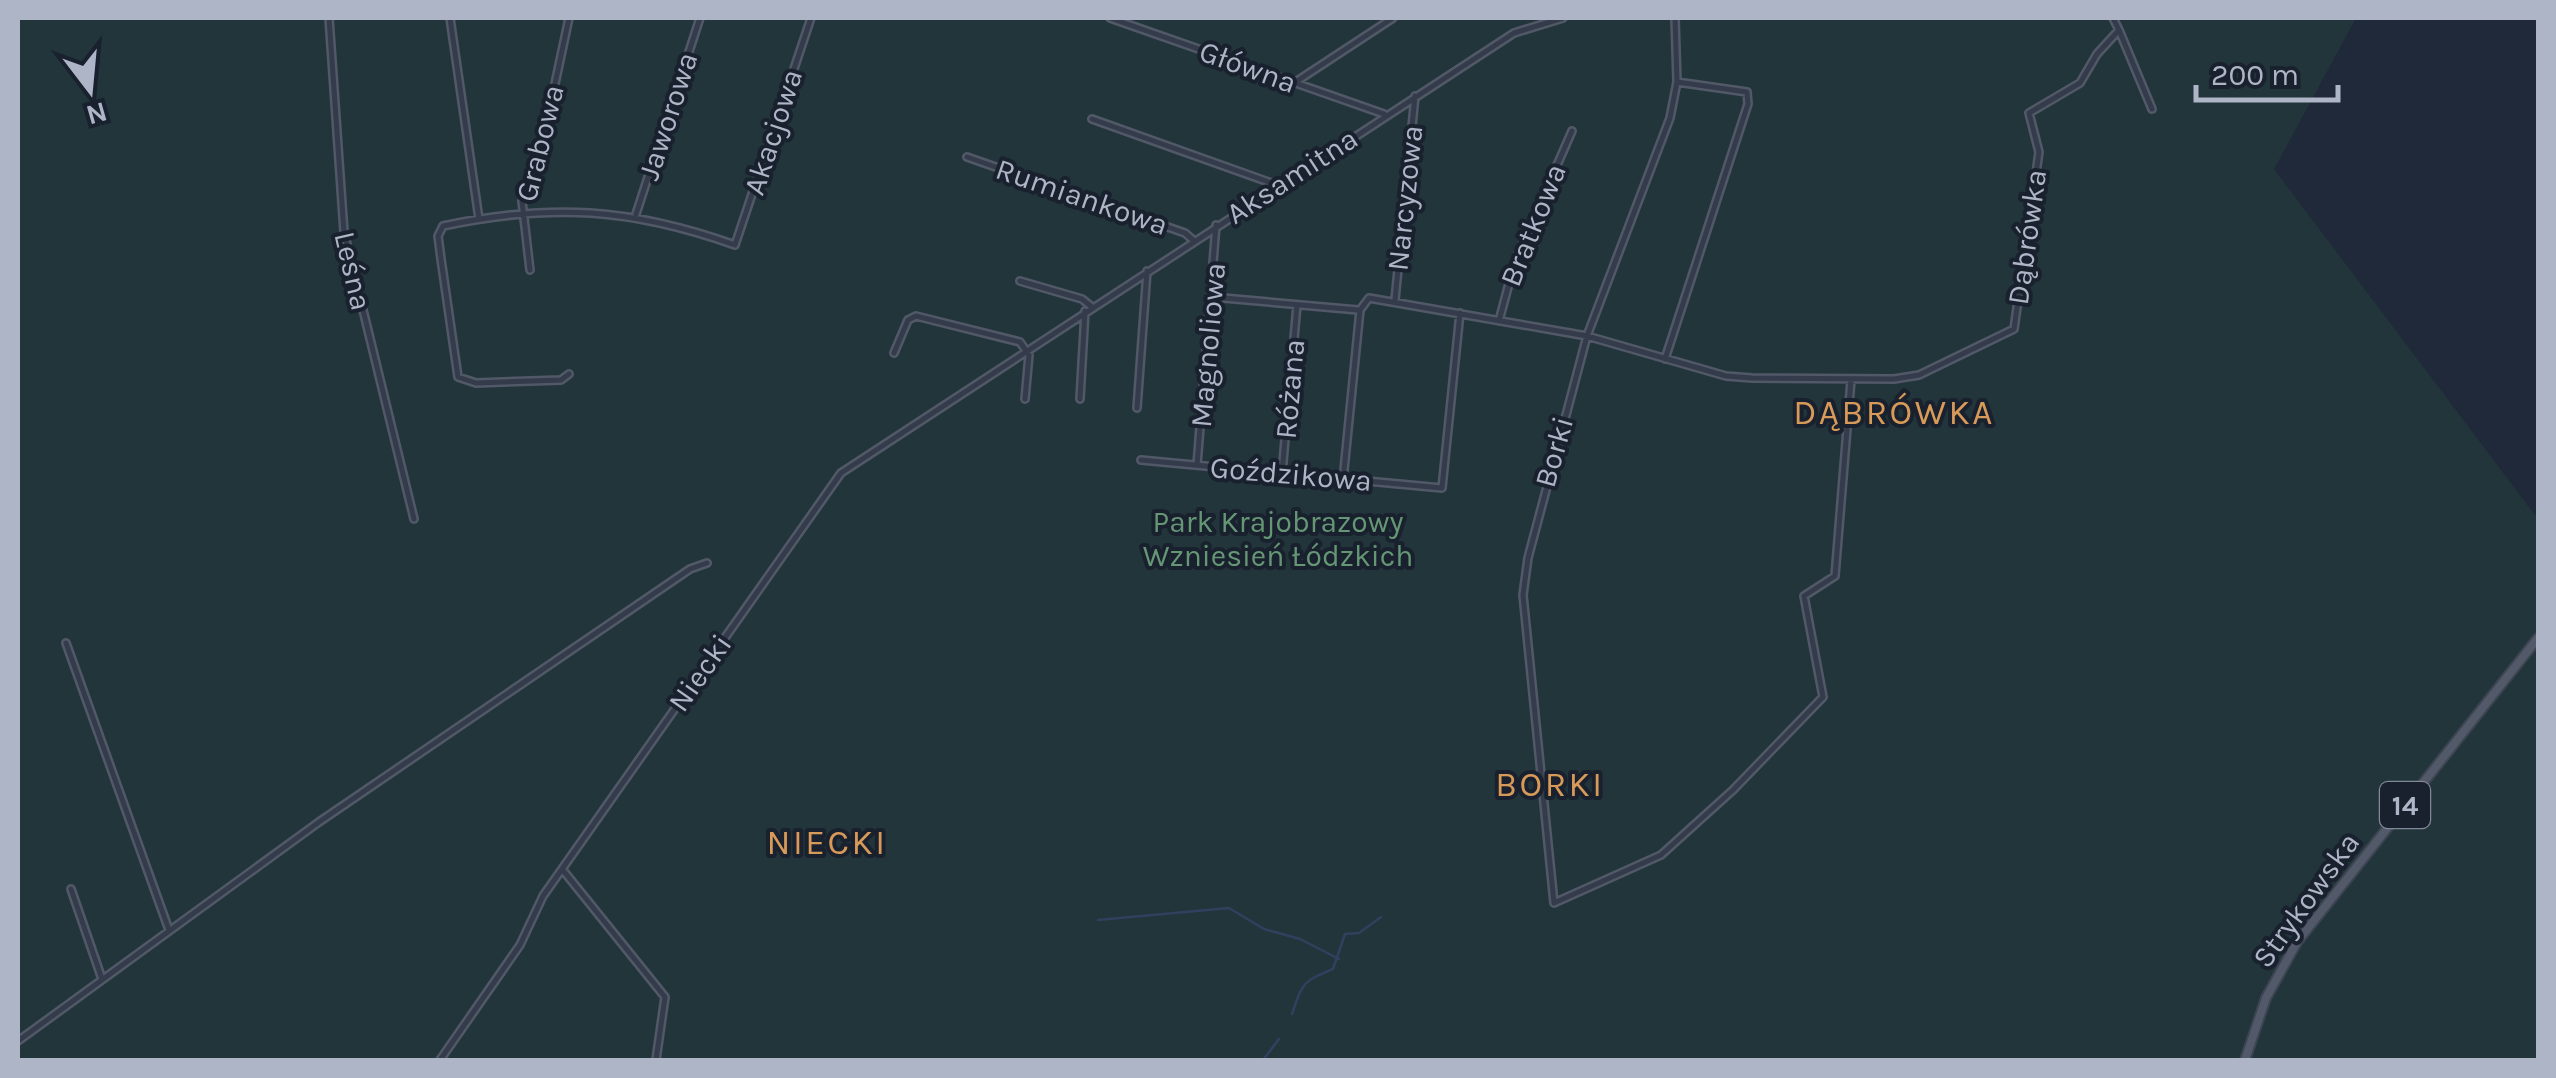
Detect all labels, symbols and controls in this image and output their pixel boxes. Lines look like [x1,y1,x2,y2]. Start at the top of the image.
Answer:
street label: Główna [1195,33,1301,101]
north arrow [40,40,140,140]
scale bar [2196,40,2338,102]
street label: Jaworowa [630,48,706,184]
text: 200 m [2211,57,2299,93]
street label: Akacjowa [736,65,810,199]
street label: Grabowa [508,81,572,205]
text: N [83,95,111,132]
street label: Aksamitna [1220,120,1364,232]
street label: Narcyzowa [1379,123,1431,273]
street label: Rumiankowa [991,151,1173,243]
street label: Bratkowa [1492,159,1574,291]
street label: Dąbrówka [2000,167,2054,307]
street label: Leśna [326,228,380,314]
street label: Magnoliowa [1183,261,1233,429]
street label: Różana [1268,338,1312,440]
district label: DĄBRÓWKA [1793,392,1995,433]
street label: Borki [1527,413,1581,491]
street label: Goździkowa [1209,449,1373,499]
park label: Park Krajobrazowy Wzniesień Łódzkich [1143,504,1413,574]
street label: Niecki [661,627,739,719]
district label: BORKI [1495,764,1605,805]
road number: 14 [2380,782,2430,828]
district label: NIECKI [767,822,887,863]
street label: Strykowska [2245,825,2367,975]

